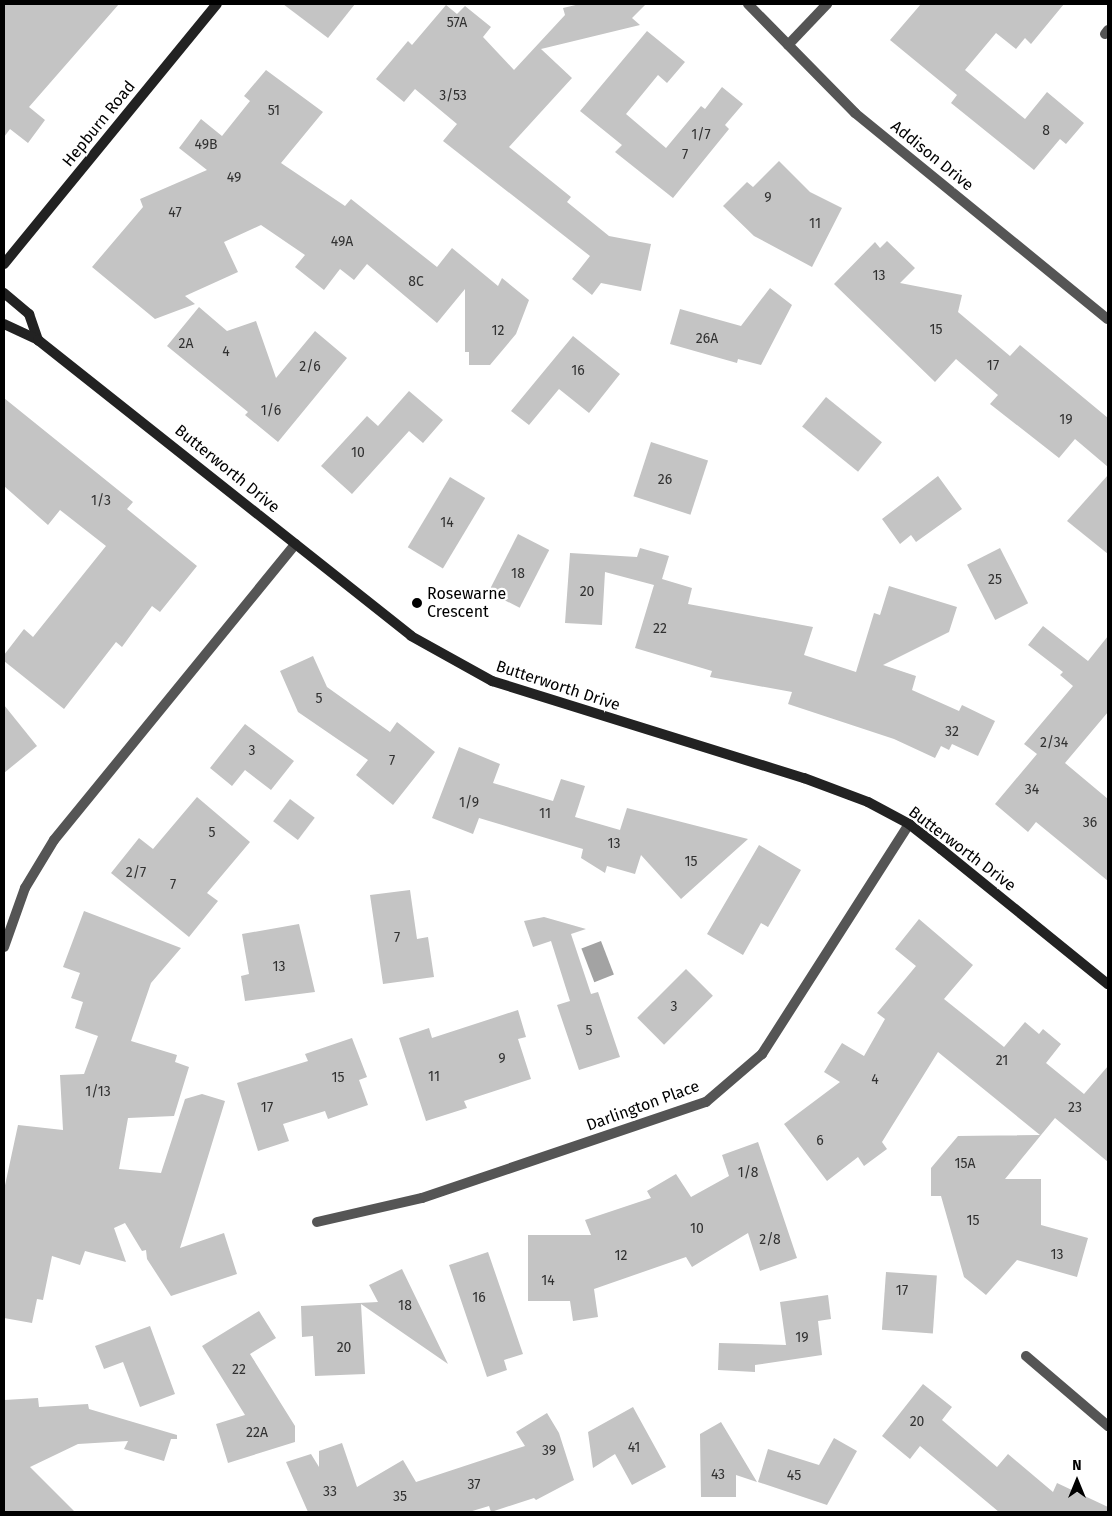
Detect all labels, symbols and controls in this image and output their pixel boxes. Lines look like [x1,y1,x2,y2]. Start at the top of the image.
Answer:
house number: 57A [447,15,467,31]
street label: Hepburn Road [59,77,139,171]
house number: 3/53 [439,88,467,104]
house number: 51 [268,103,280,119]
street label: Addison Drive [887,117,977,195]
house number: 8 [1042,123,1050,139]
house number: 1/7 [691,127,711,143]
house number: 49B [194,137,218,153]
house number: 7 [682,147,688,163]
house number: 49 [227,170,241,186]
house number: 9 [764,190,772,206]
house number: 47 [168,205,182,221]
house number: 11 [809,216,821,232]
house number: 49A [331,234,353,250]
house number: 13 [872,268,886,284]
house number: 8C [408,274,424,290]
house number: 15 [929,322,943,338]
house number: 12 [492,323,504,339]
house number: 26A [696,331,718,347]
house number: 2A [179,336,193,352]
house number: 4 [222,344,230,360]
house number: 17 [987,358,999,374]
house number: 2/6 [299,359,321,375]
house number: 16 [571,363,585,379]
house number: 1/6 [261,403,281,419]
house number: 19 [1059,412,1073,428]
street label: Butterworth Drive [171,421,283,517]
house number: 10 [351,445,365,461]
house number: 26 [658,472,672,488]
house number: 1/3 [91,493,111,509]
house number: 14 [440,515,454,531]
house number: 18 [511,566,525,582]
house number: 25 [988,572,1002,588]
place label: Rosewarne Crescent [427,584,506,622]
house number: 20 [580,584,594,600]
marker: Rosewarne Crescent [411,597,423,609]
house number: 22 [653,621,667,637]
street label: Butterworth Drive [494,657,622,715]
house number: 5 [315,691,323,707]
house number: 32 [945,724,959,740]
house number: 2/34 [1040,735,1068,751]
house number: 3 [249,743,255,759]
house number: 7 [389,753,395,769]
house number: 34 [1025,782,1039,798]
house number: 1/9 [459,795,479,811]
street label: Butterworth Drive [905,802,1019,896]
house number: 11 [539,806,551,822]
house number: 36 [1083,815,1097,831]
house number: 5 [208,825,216,841]
house number: 13 [607,836,621,852]
house number: 15 [684,854,698,870]
house number: 2/7 [126,865,146,881]
house number: 7 [170,877,176,893]
house number: 7 [394,930,400,946]
house number: 13 [272,959,286,975]
house number: 3 [671,999,677,1015]
house number: 5 [585,1023,593,1039]
house number: 9 [498,1051,506,1067]
house number: 21 [996,1053,1008,1069]
house number: 11 [428,1069,440,1085]
house number: 15 [331,1070,345,1086]
house number: 4 [871,1072,879,1088]
street label: Darlington Place [584,1077,702,1135]
house number: 1/13 [85,1084,111,1100]
house number: 17 [261,1100,273,1116]
house number: 23 [1068,1100,1082,1116]
house number: 6 [816,1133,824,1149]
house number: 15A [954,1156,976,1172]
house number: 1/8 [738,1165,758,1181]
house number: 15 [966,1213,980,1229]
house number: 10 [690,1221,704,1237]
house number: 2/8 [759,1232,781,1248]
house number: 13 [1050,1247,1064,1263]
house number: 12 [615,1248,627,1264]
house number: 14 [541,1273,555,1289]
house number: 17 [896,1283,908,1299]
house number: 16 [472,1290,486,1306]
house number: 18 [398,1298,412,1314]
house number: 19 [795,1330,809,1346]
house number: 20 [337,1340,351,1356]
house number: 22 [232,1362,246,1378]
house number: 20 [910,1414,924,1430]
house number: 22A [246,1425,268,1441]
house number: 41 [628,1440,640,1456]
house number: 39 [542,1443,556,1459]
north arrow [1052,1456,1102,1506]
text: N [1072,1457,1082,1474]
house number: 43 [711,1467,725,1483]
house number: 45 [787,1468,801,1484]
house number: 37 [467,1477,481,1493]
house number: 33 [323,1484,337,1500]
house number: 35 [393,1489,407,1505]

